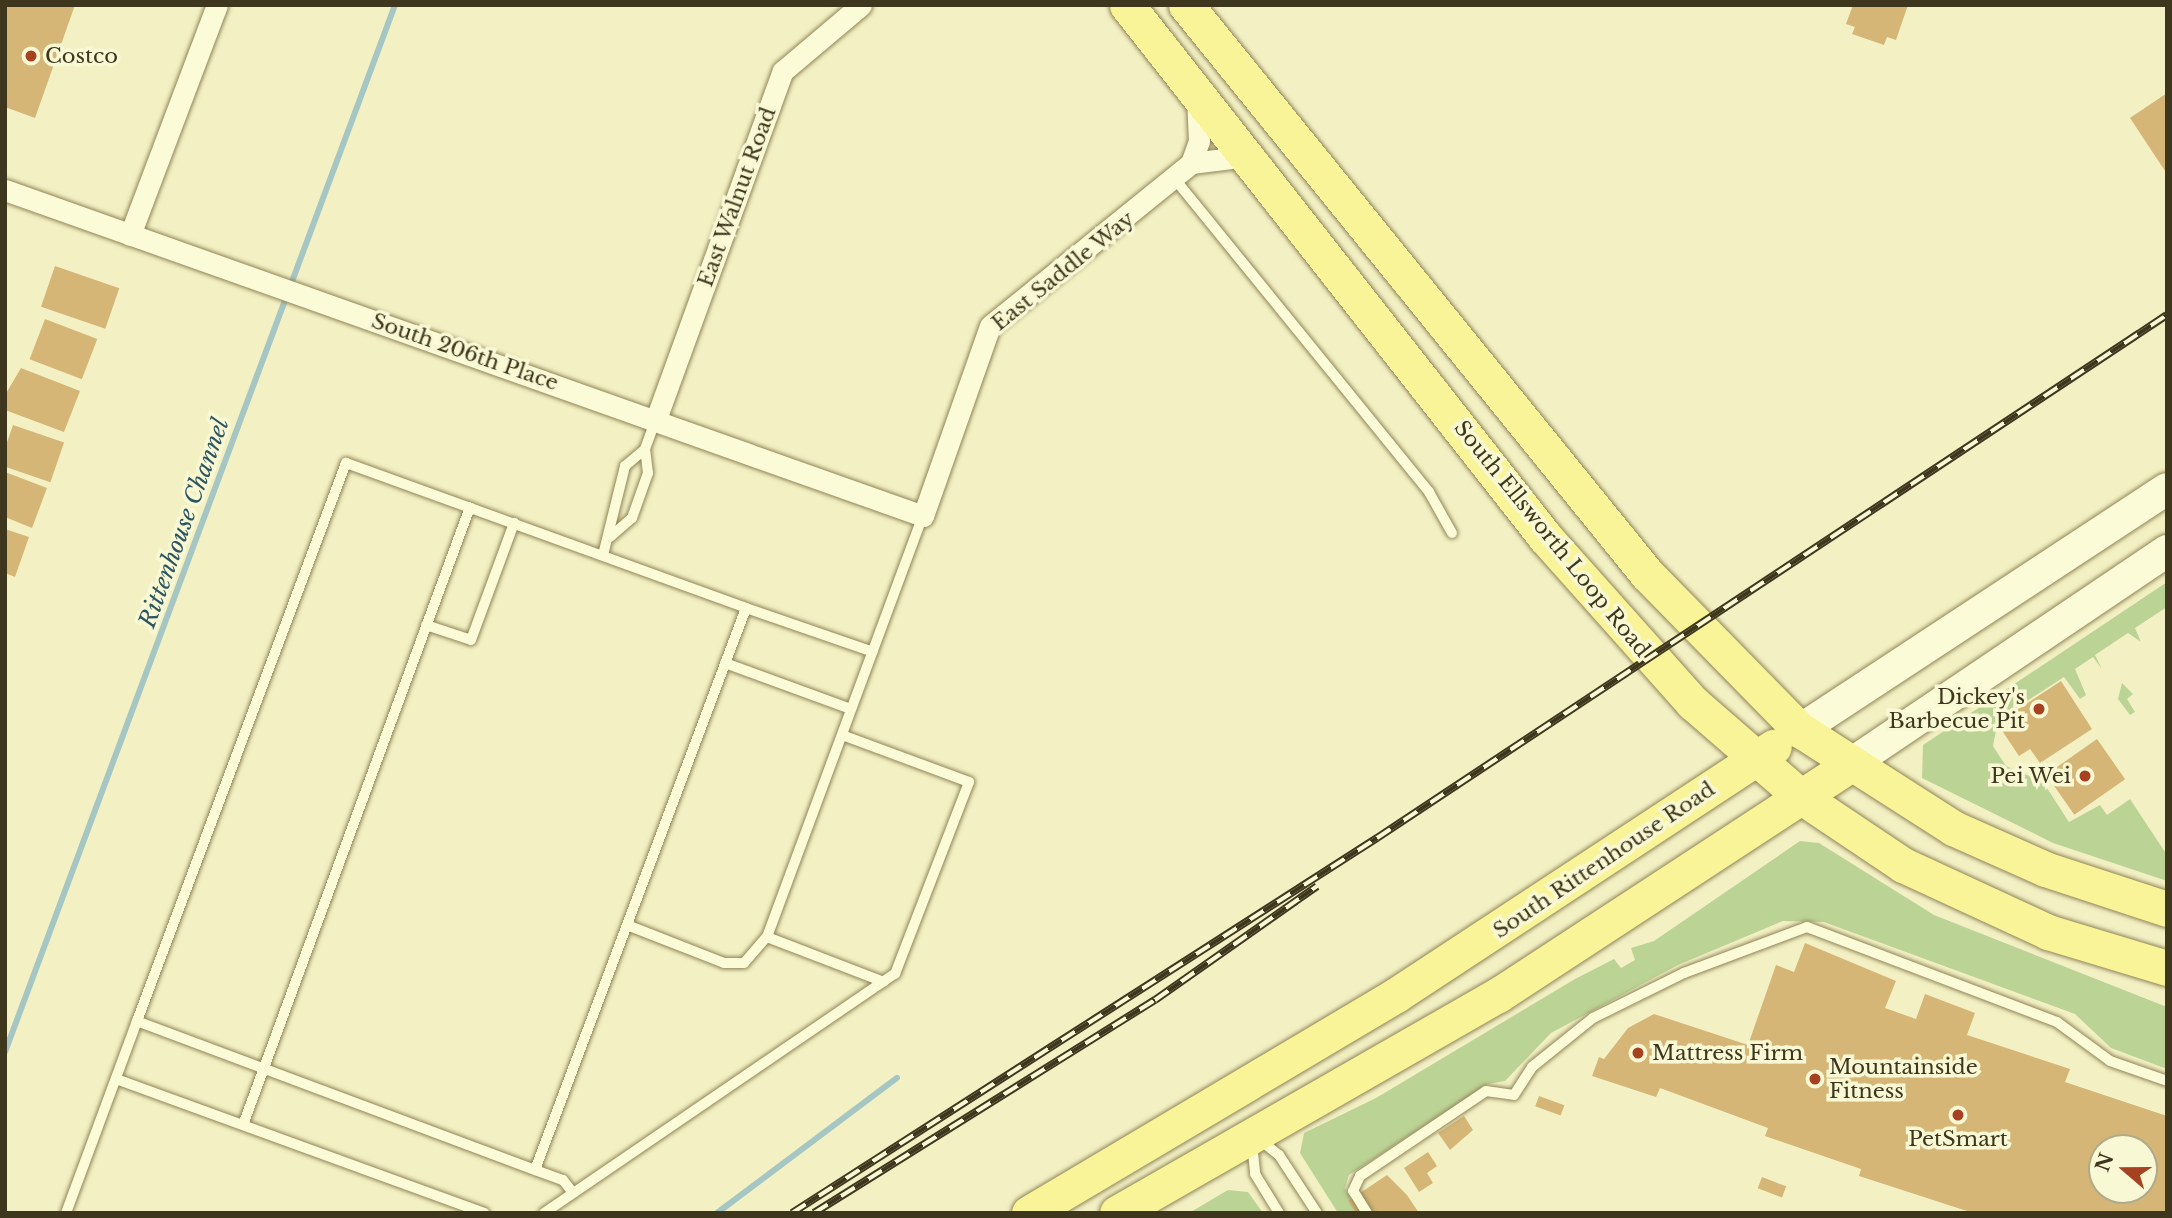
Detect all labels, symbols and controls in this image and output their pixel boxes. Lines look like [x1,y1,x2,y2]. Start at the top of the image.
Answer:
place label: Costco [45,43,118,69]
marker: Costco [23,48,39,64]
street label: East Walnut Road [693,103,781,291]
street label: East Saddle Way [987,206,1139,336]
street label: South 206th Place [368,308,562,396]
water label: Rittenhouse Channel [133,415,235,631]
street label: South Ellsworth Loop Road [1449,416,1655,662]
place label: Dickey's Barbecue Pit [1889,684,2025,734]
marker: Dickey's Barbecue Pit [2031,701,2047,717]
place label: Pei Wei [1990,763,2071,789]
marker: Pei Wei [2077,768,2093,784]
street label: South Rittenhouse Road [1489,776,1719,944]
place label: Mattress Firm [1652,1040,1803,1066]
marker: Mattress Firm [1630,1045,1646,1061]
place label: Mountainside Fitness [1829,1054,1978,1104]
marker: Mountainside Fitness [1807,1071,1823,1087]
marker: PetSmart [1950,1107,1966,1123]
place label: PetSmart [1908,1126,2008,1152]
north arrow [2088,1134,2158,1204]
text: N [2091,1150,2119,1175]

